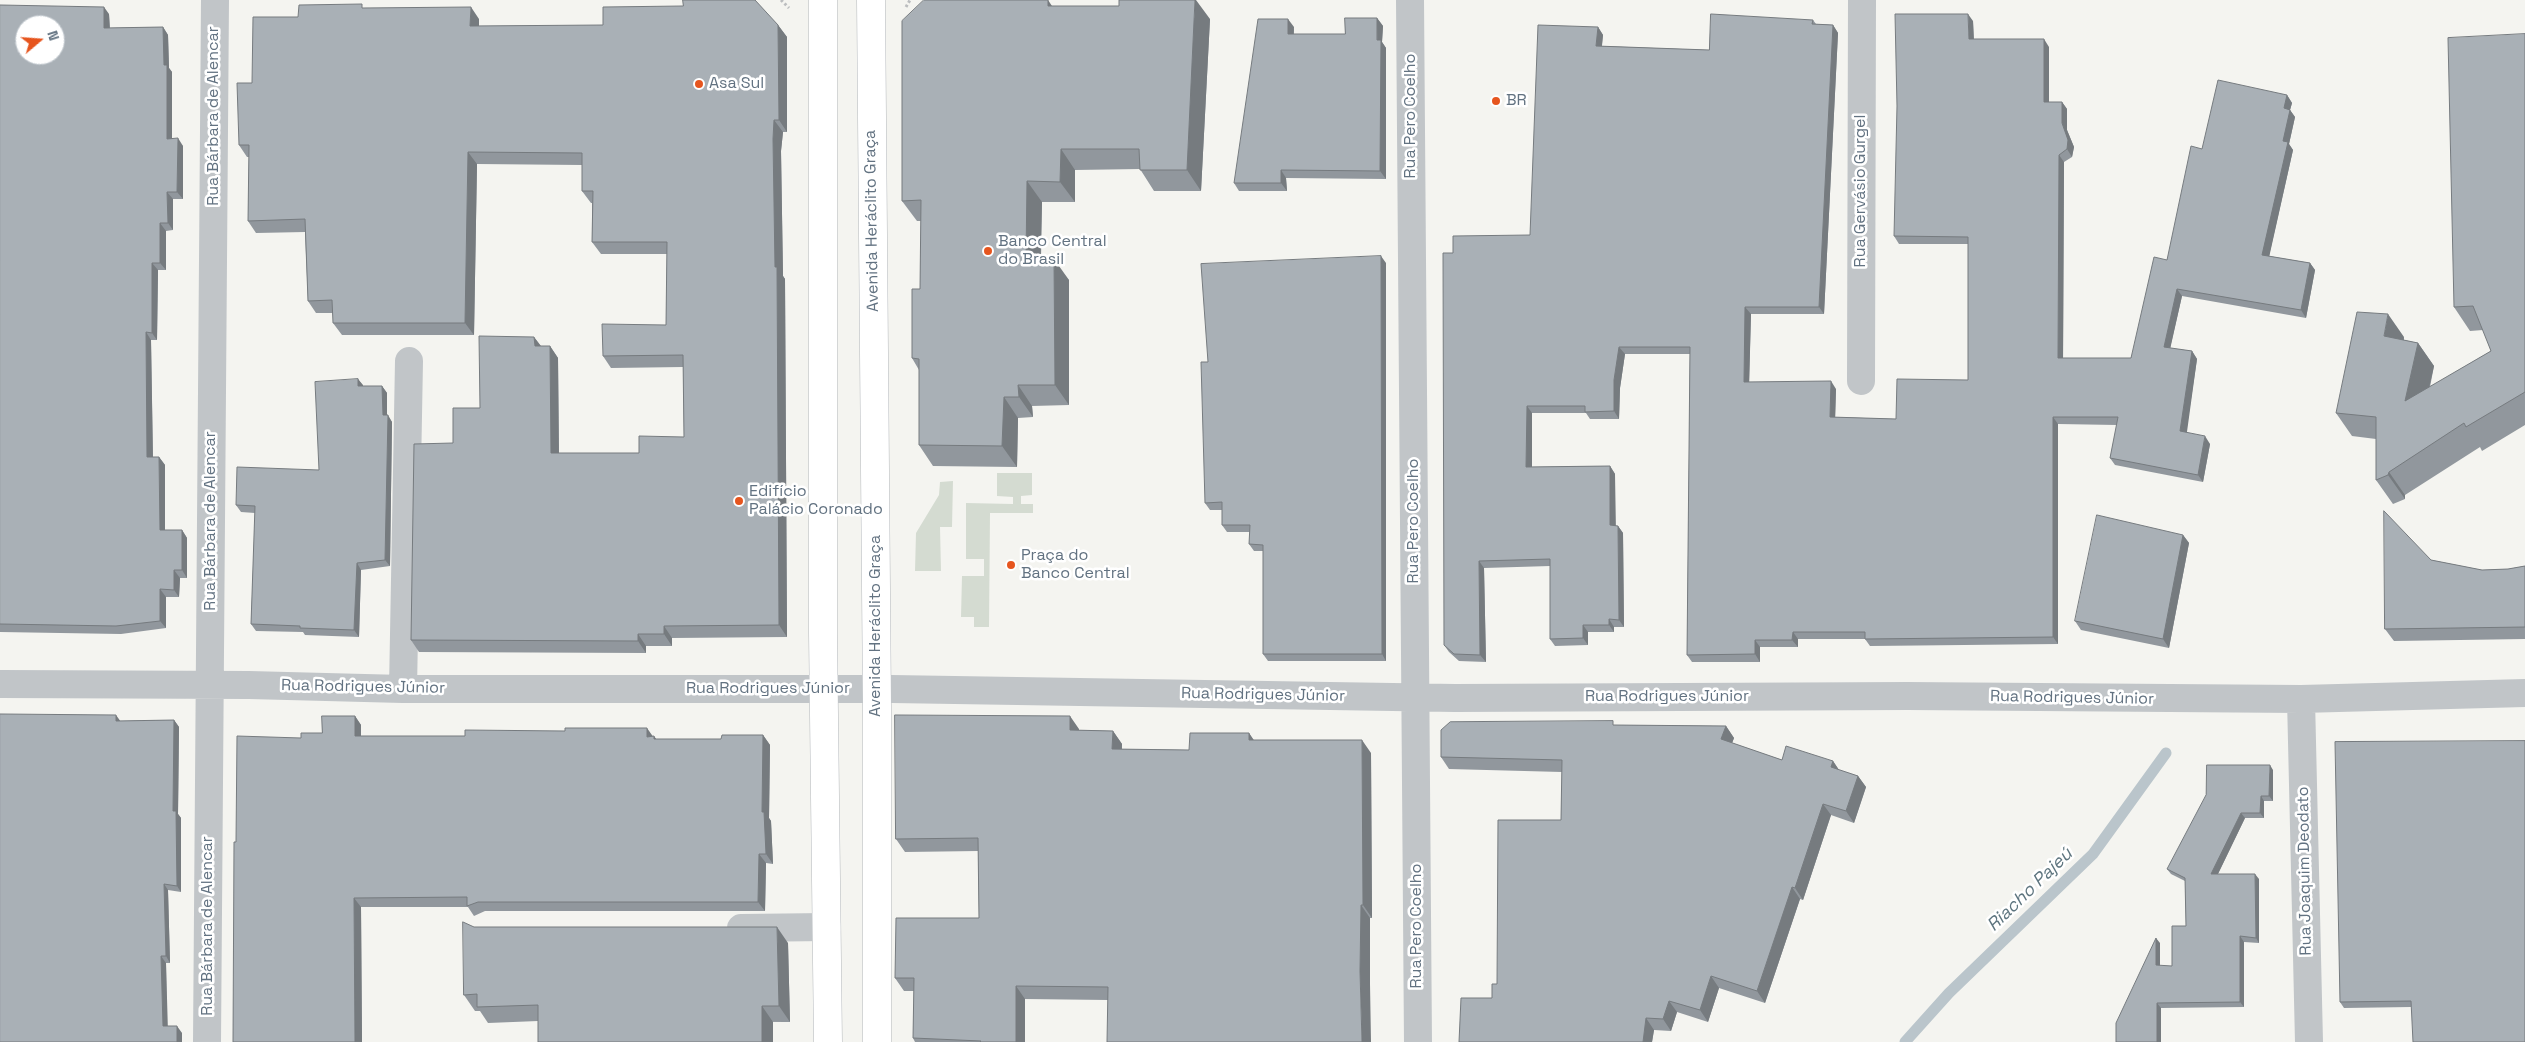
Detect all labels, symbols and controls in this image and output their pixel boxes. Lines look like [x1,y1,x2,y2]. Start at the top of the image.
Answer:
north arrow [15,15,65,65]
street label: Rua Bárbara de Alencar [204,26,224,206]
text: N [43,28,63,43]
street label: Rua Pero Coelho [1401,53,1421,179]
place label: Asa Sul [709,74,764,94]
marker: Asa Sul [693,78,705,90]
place label: BR [1506,91,1527,111]
marker: BR [1490,95,1502,107]
street label: Rua Gervásio Gurgel [1851,115,1871,267]
street label: Avenida Heráclito Graça [861,130,883,312]
place label: Banco Central do Brasil [998,232,1107,270]
marker: Banco Central do Brasil [982,245,994,257]
street label: Rua Bárbara de Alencar [201,431,221,611]
street label: Rua Pero Coelho [1404,458,1424,584]
place label: Edifício Palácio Coronado [749,482,883,520]
marker: Edifício Palácio Coronado [733,495,745,507]
street label: Avenida Heráclito Graça [866,535,886,717]
place label: Praça do Banco Central [1021,546,1130,584]
marker: Praça do Banco Central [1005,559,1017,571]
street label: Rua Rodrigues Júnior [281,676,445,698]
street label: Rua Rodrigues Júnior [686,679,850,699]
street label: Rua Rodrigues Júnior [1181,684,1345,706]
street label: Rua Rodrigues Júnior [1585,687,1749,707]
street label: Rua Rodrigues Júnior [1990,687,2154,709]
street label: Rua Joaquim Deodato [2294,786,2316,956]
street label: Rua Bárbara de Alencar [198,836,218,1016]
water label: Riacho Pajeú [1983,844,2077,936]
street label: Rua Pero Coelho [1407,863,1427,989]

